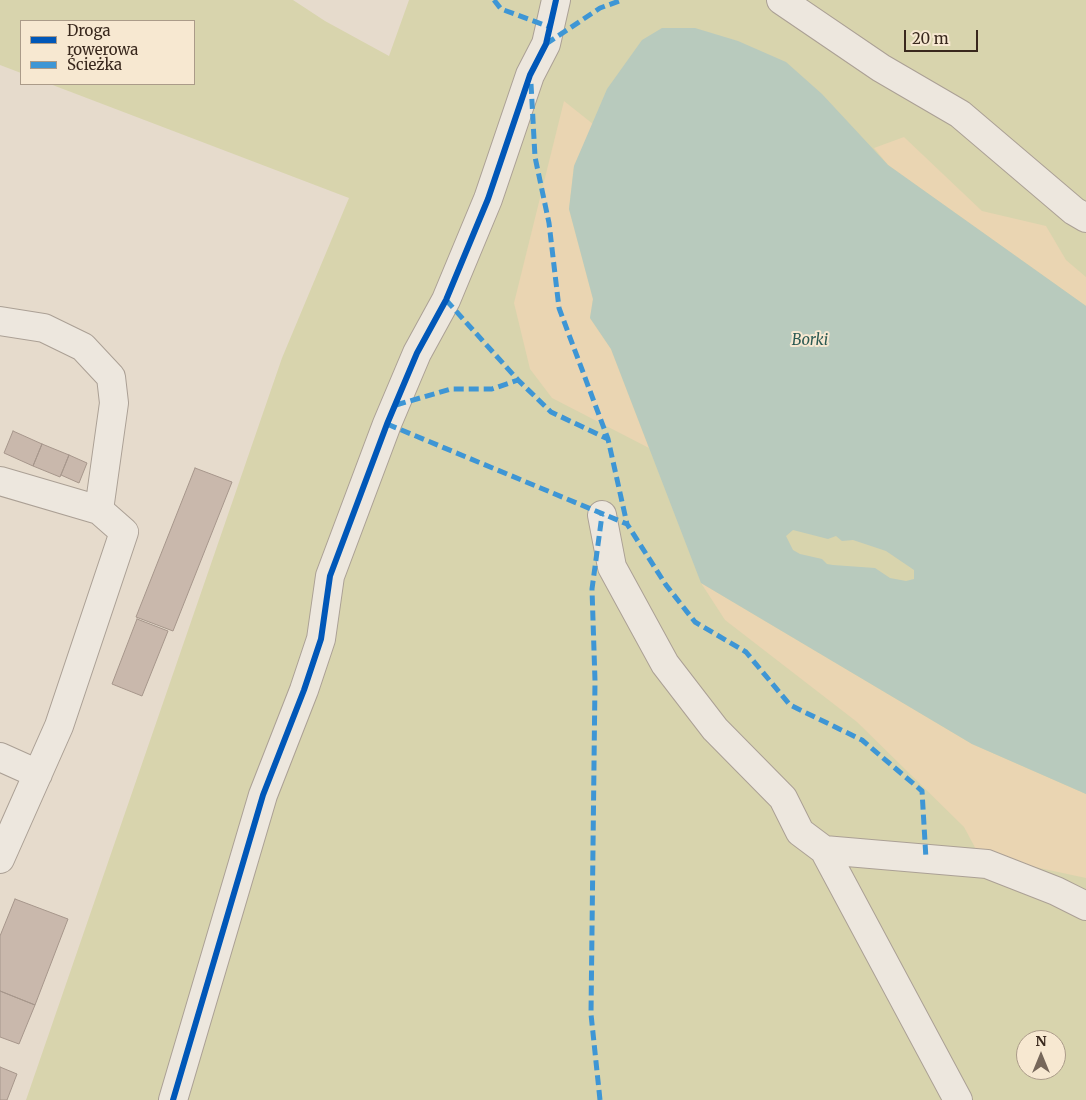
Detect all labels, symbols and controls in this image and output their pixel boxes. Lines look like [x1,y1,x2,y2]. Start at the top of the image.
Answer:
legend [20,20,195,85]
scale bar [906,20,980,52]
text: Droga rowerowa [67,21,138,59]
text: 20 m [912,29,949,48]
text: Ścieżka [67,55,122,74]
water label: Borki [792,332,828,350]
north arrow [1016,1030,1066,1080]
text: N [1035,1032,1047,1050]

